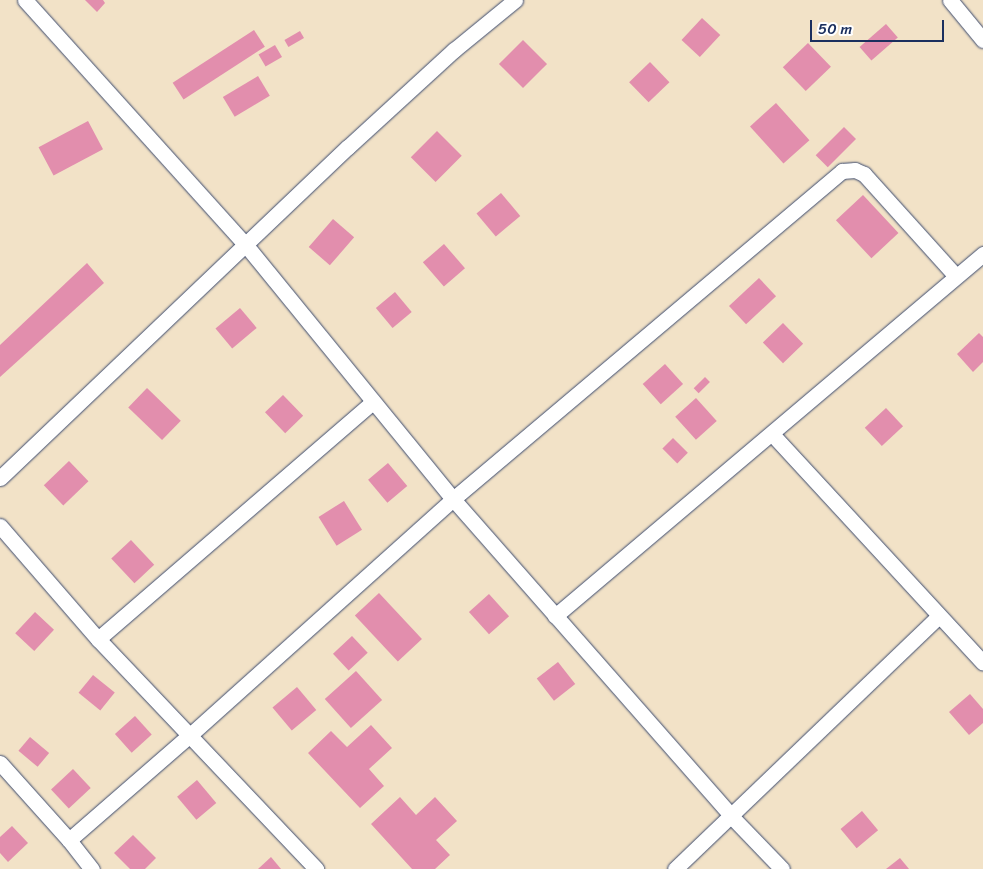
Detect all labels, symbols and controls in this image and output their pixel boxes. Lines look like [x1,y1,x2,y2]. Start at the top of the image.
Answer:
scale bar [813,10,947,42]
text: 50 m [818,16,852,42]

